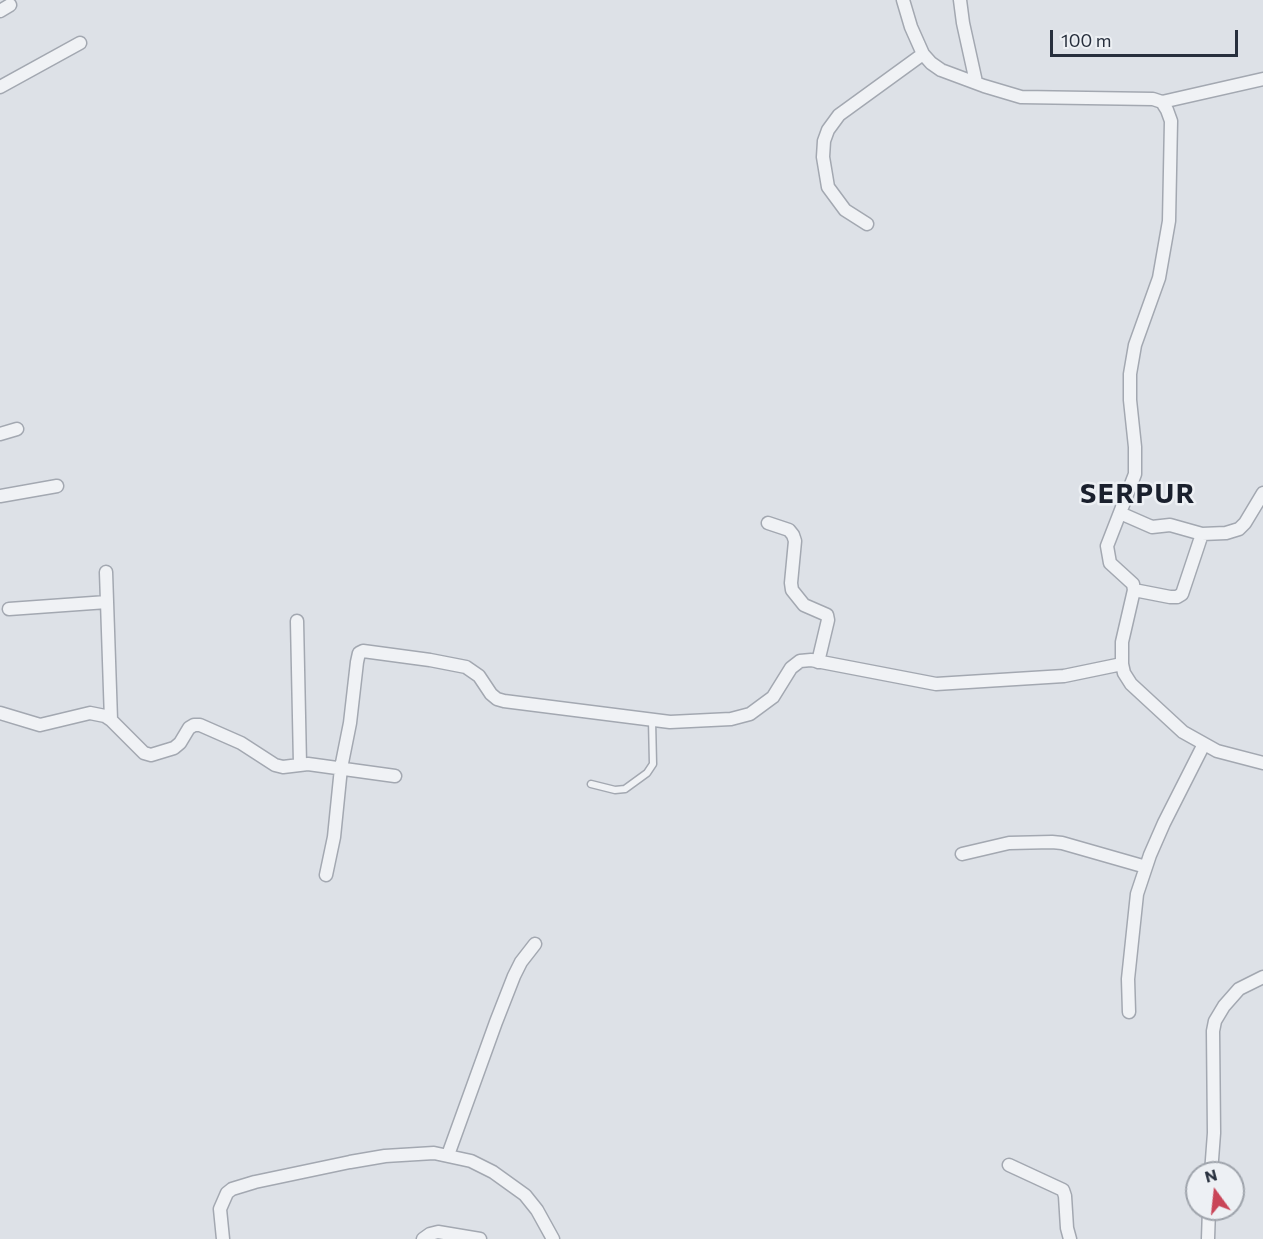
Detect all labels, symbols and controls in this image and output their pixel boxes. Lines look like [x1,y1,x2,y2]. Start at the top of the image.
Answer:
scale bar [1053,18,1240,56]
text: 100 m [1061,29,1111,51]
district label: SERPUR [1080,478,1196,510]
north arrow [1185,1161,1245,1221]
text: N [1202,1164,1219,1186]

